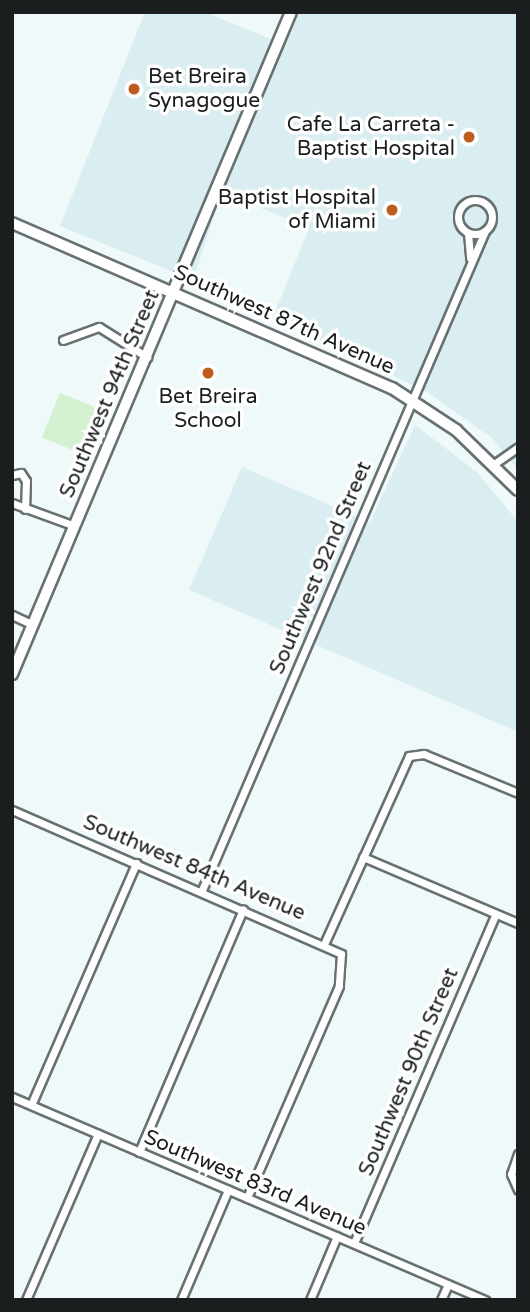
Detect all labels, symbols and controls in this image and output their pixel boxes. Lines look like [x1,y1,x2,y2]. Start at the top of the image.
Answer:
place label: Bet Breira Synagogue [148,64,260,114]
marker: Bet Breira Synagogue [126,81,142,97]
place label: Cafe La Carreta - Baptist Hospital [287,112,455,162]
marker: Cafe La Carreta - Baptist Hospital [461,129,477,145]
place label: Baptist Hospital of Miami [218,185,376,235]
marker: Baptist Hospital of Miami [382,200,402,220]
street label: Southwest 87th Avenue [170,260,398,380]
street label: Southwest 94th Street [55,286,165,502]
marker: Bet Breira School [200,365,216,381]
place label: Bet Breira School [159,384,257,434]
street label: Southwest 92nd Street [265,458,377,678]
street label: Southwest 84th Avenue [79,810,309,926]
street label: Southwest 90th Street [354,964,464,1180]
street label: Southwest 83rd Avenue [140,1125,370,1241]

